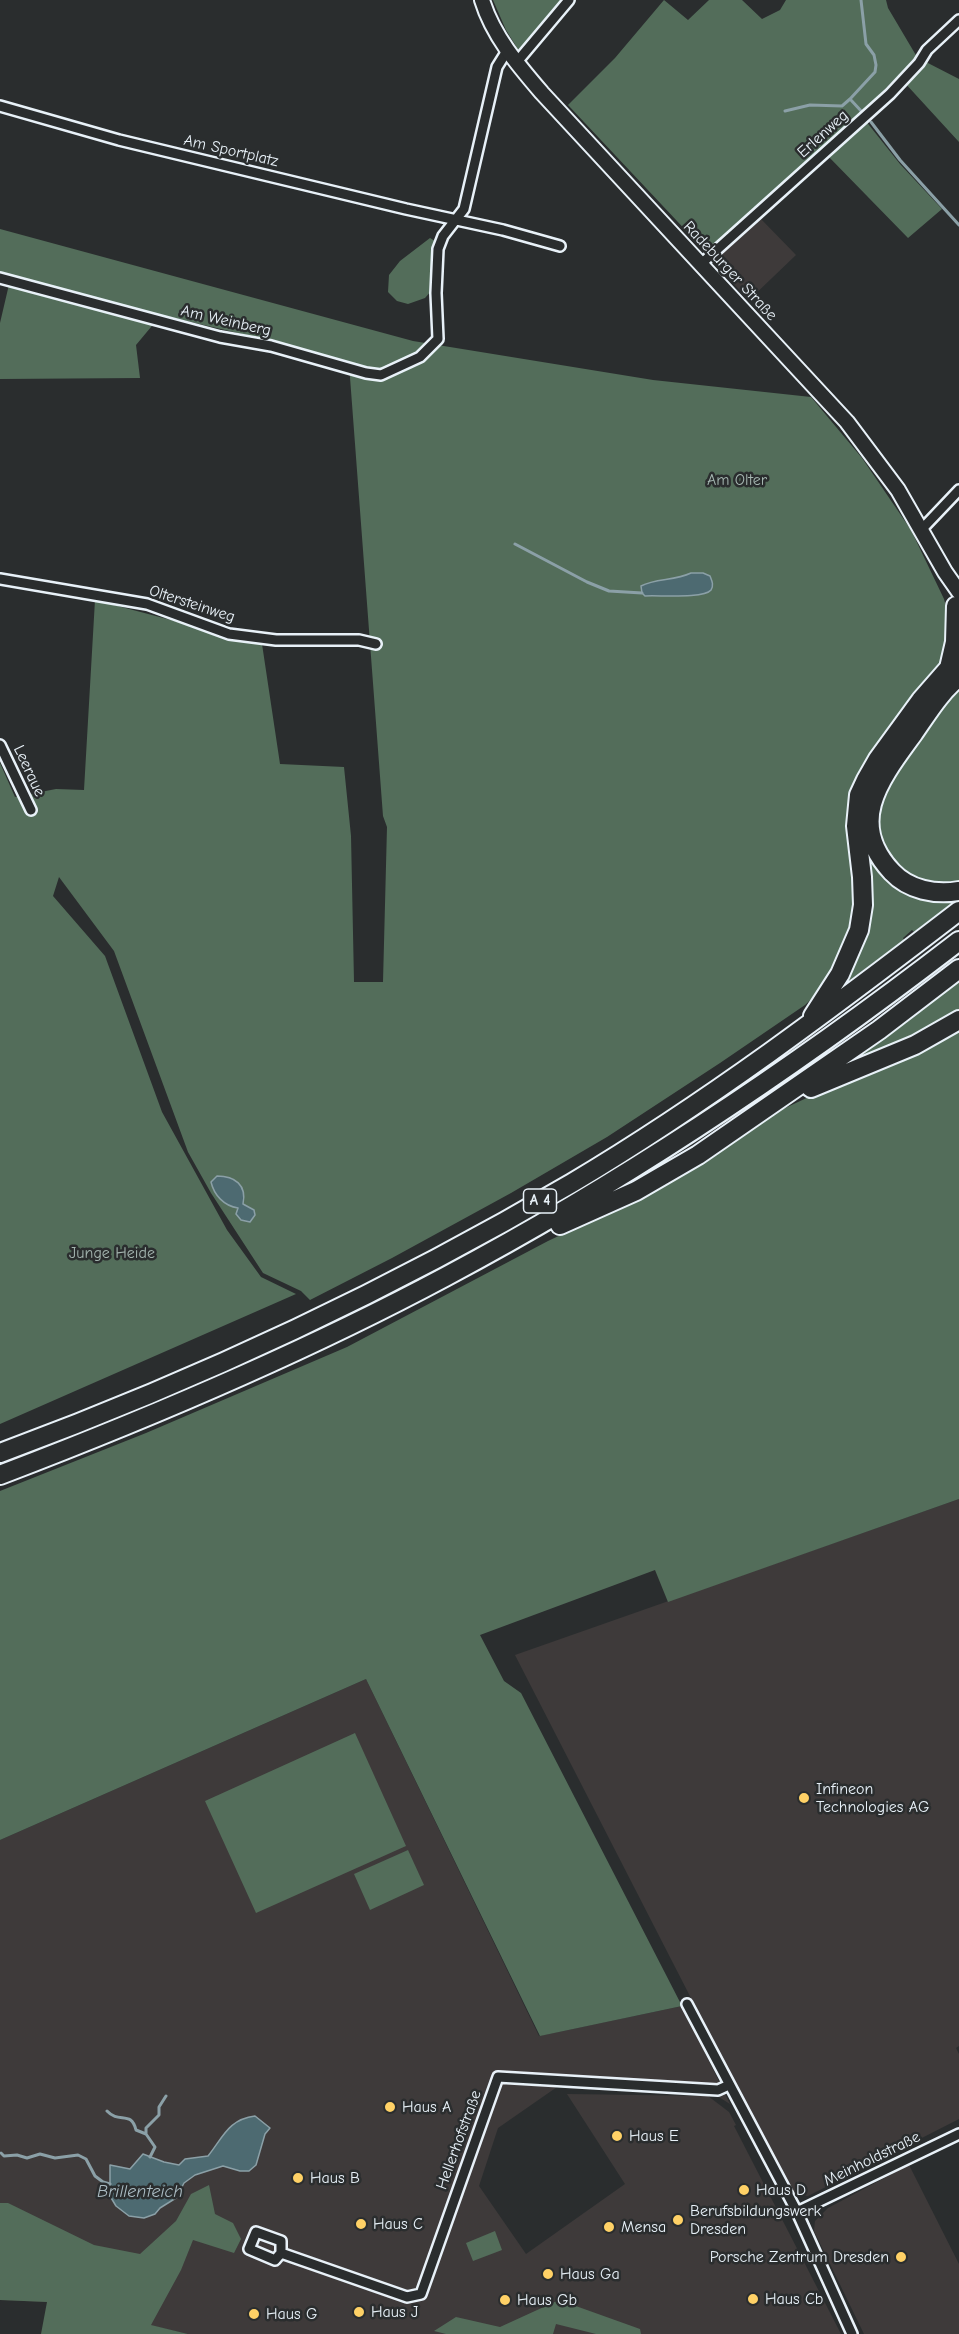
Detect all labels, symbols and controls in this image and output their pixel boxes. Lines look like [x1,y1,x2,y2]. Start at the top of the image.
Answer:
street label: Erlenweg [793,106,853,162]
street label: Am Sportplatz [182,131,280,171]
street label: Radeburger Straße [679,217,781,325]
street label: Am Weinberg [179,301,273,341]
park label: Am Olter [707,470,767,490]
street label: Oltersteinweg [147,581,237,627]
street label: Leeraue [9,742,49,800]
road number: A 4 [524,1189,556,1213]
park label: Junge Heide [69,1243,155,1263]
place label: Infineon Technologies AG [816,1779,929,1817]
marker: Infineon Technologies AG [797,1791,811,1805]
street label: Hellerhofstraße [432,2088,486,2192]
place label: Haus A [402,2097,451,2117]
marker: Haus A [383,2100,397,2114]
place label: Haus E [629,2126,679,2146]
street label: Meinholdstraße [821,2127,923,2191]
marker: Haus E [610,2129,624,2143]
place label: Haus B [310,2168,360,2188]
marker: Haus B [291,2171,305,2185]
place label: Haus D [756,2180,806,2200]
water label: Brillenteich [97,2181,183,2203]
marker: Haus D [737,2183,751,2197]
place label: Berufsbildungswerk Dresden [690,2201,821,2239]
marker: Berufsbildungswerk Dresden [671,2213,685,2227]
place label: Haus C [373,2214,423,2234]
marker: Haus C [354,2217,368,2231]
place label: Mensa [621,2217,666,2237]
marker: Mensa [602,2220,616,2234]
place label: Porsche Zentrum Dresden [710,2247,889,2267]
marker: Porsche Zentrum Dresden [894,2250,908,2264]
place label: Haus Ga [560,2264,620,2284]
marker: Haus Ga [541,2267,555,2281]
place label: Haus Cb [765,2289,823,2309]
place label: Haus Gb [517,2290,577,2310]
marker: Haus Cb [746,2292,760,2306]
marker: Haus Gb [498,2293,512,2307]
place label: Haus J [371,2302,418,2322]
place label: Haus G [266,2304,317,2324]
marker: Haus J [352,2305,366,2319]
marker: Haus G [247,2307,261,2321]

